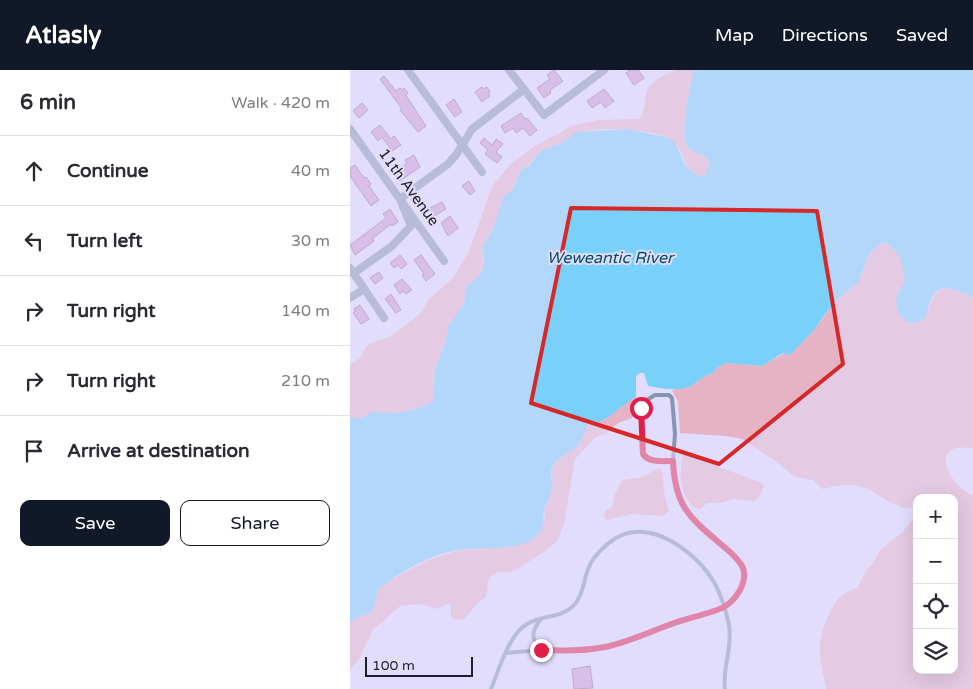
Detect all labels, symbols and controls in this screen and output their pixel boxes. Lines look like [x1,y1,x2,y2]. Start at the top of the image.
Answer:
text: Atlasly [25,21,101,50]
text: Map [715,24,754,46]
text: Directions [782,24,868,46]
text: Saved [896,24,948,46]
text: 6 min [20,90,76,115]
text: Walk · 420 m [231,93,330,113]
street label: 11th Avenue [375,145,443,229]
icon: ahead [20,157,48,185]
text: Continue [67,160,149,182]
text: 40 m [291,161,330,181]
icon: left [20,227,48,255]
text: Turn left [67,230,143,252]
text: 30 m [291,231,330,251]
water label: Weweantic River [547,248,675,268]
icon: right [20,297,48,325]
text: Turn right [67,300,155,322]
text: 140 m [281,301,330,321]
icon: right [20,367,48,395]
text: Turn right [67,370,155,392]
text: 210 m [281,371,330,391]
route start [630,397,653,420]
icon: arrive [20,437,48,465]
text: Arrive at destination [67,440,250,462]
map controls [913,494,958,674]
button: + [913,494,958,539]
button: Save [20,500,170,546]
button: Share [180,500,330,546]
button: − [913,539,958,584]
button: locate [913,584,958,629]
button: layers [913,629,958,674]
route end [530,639,553,662]
scale bar [365,654,472,677]
text: 100 m [372,657,415,674]

